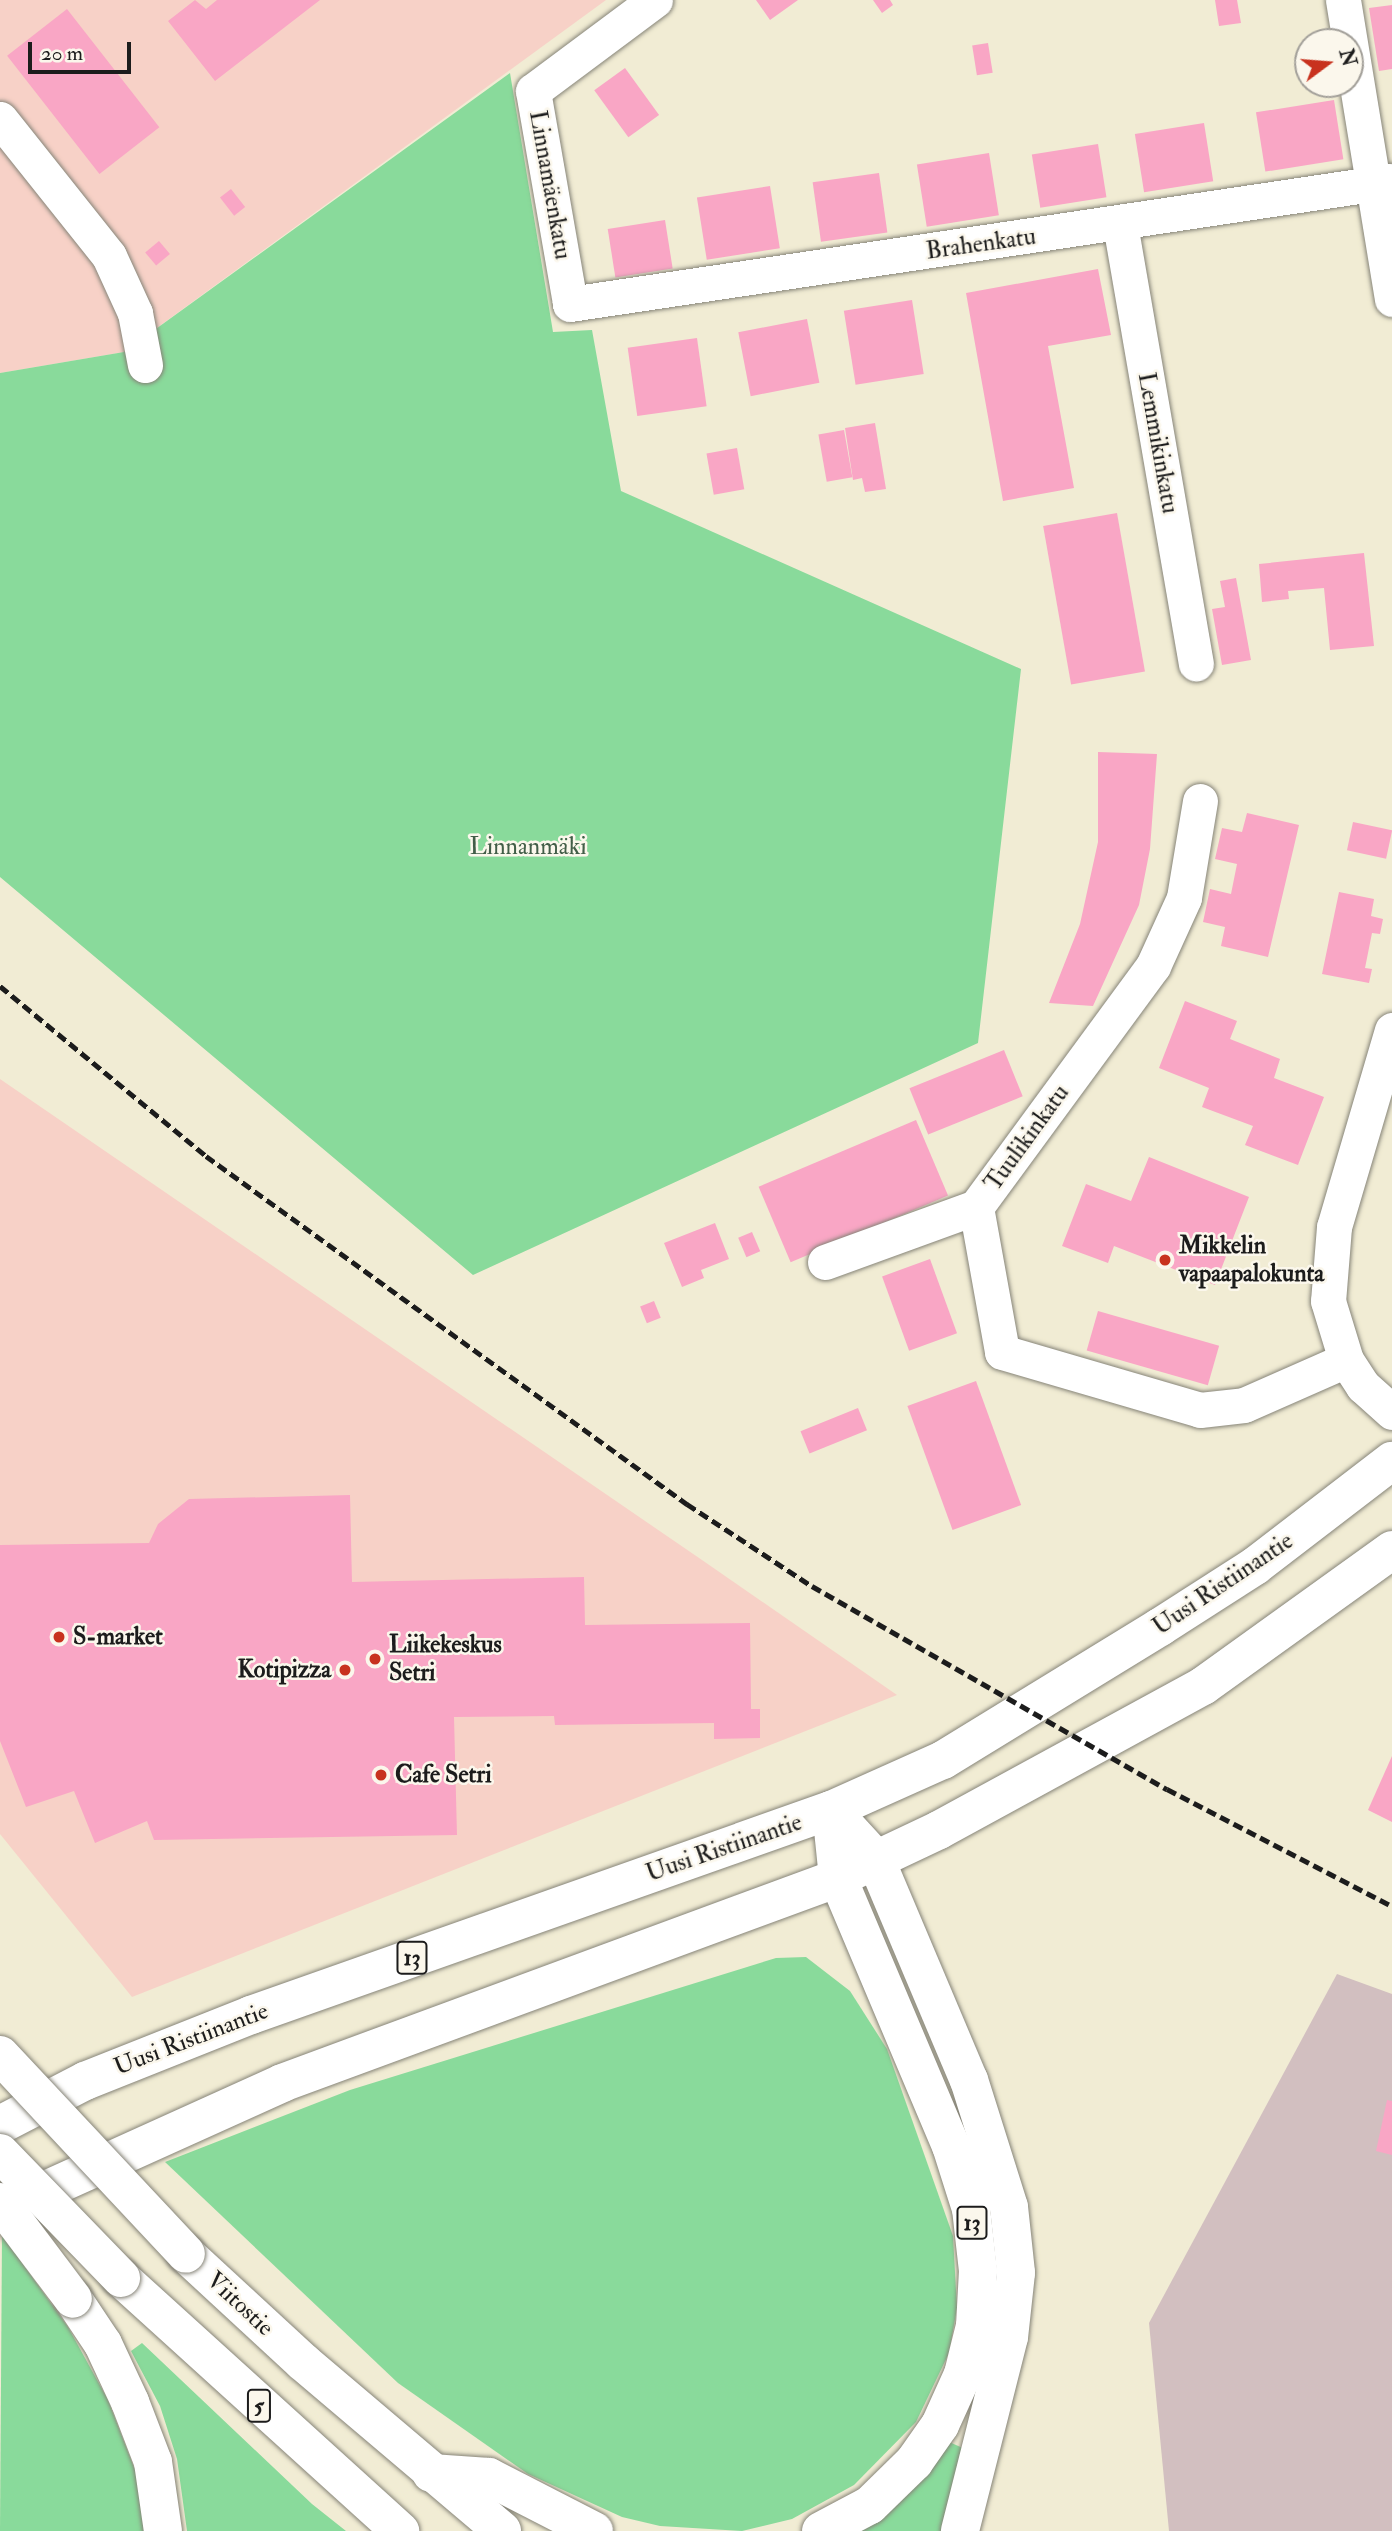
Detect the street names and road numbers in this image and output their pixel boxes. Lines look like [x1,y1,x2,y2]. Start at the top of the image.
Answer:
street label: Linnamäenkatu [523,108,577,262]
street label: Brahenkatu [924,222,1038,266]
street label: Lemmikinkatu [1131,370,1185,516]
street label: Tuulikinkatu [979,1079,1075,1197]
street label: Uusi Ristiinantie [1148,1527,1298,1641]
street label: Uusi Ristiinantie [642,1808,806,1888]
road number: 13 [396,1938,428,1978]
street label: Uusi Ristiinantie [110,1996,272,2082]
road number: 13 [956,2204,988,2242]
street label: Viitostie [201,2266,279,2342]
road number: 5 [247,2386,271,2426]

